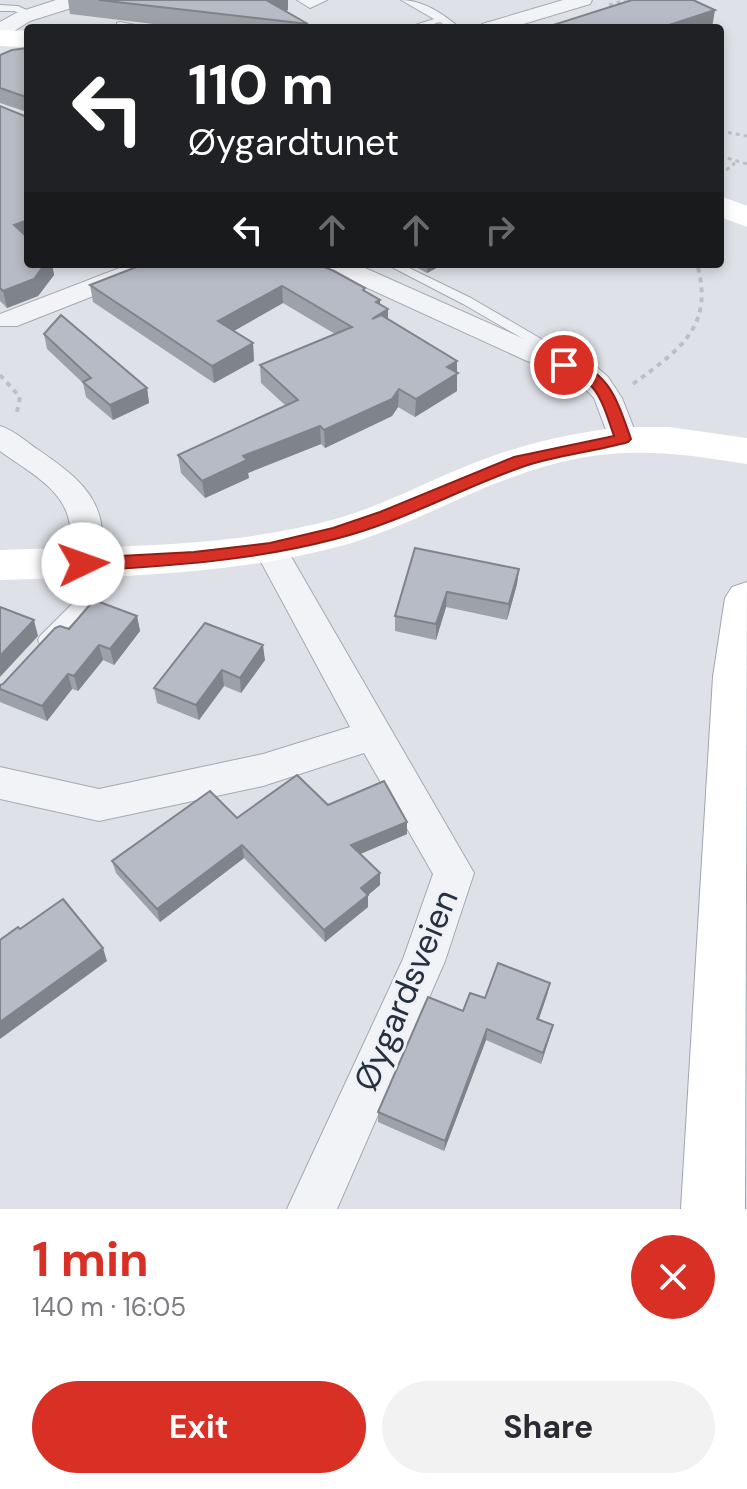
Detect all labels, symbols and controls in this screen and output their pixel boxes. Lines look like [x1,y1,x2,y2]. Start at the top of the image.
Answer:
text: 110 m [188,48,334,121]
icon: left [56,56,160,160]
text: Øygardtunet [188,119,399,166]
icon: left [226,208,270,252]
icon: ahead [310,208,354,252]
icon: ahead [394,208,438,252]
icon: right [478,208,522,252]
pin [530,331,598,399]
icon: arrive [542,343,586,387]
position arrow [41,522,125,606]
street label: Øygardsveien [343,882,469,1098]
text: 1 min [32,1228,149,1291]
button: close [631,1235,715,1319]
text: 140 m · 16:05 [32,1290,186,1324]
button: Exit [32,1381,366,1473]
button: Share [382,1381,715,1473]

